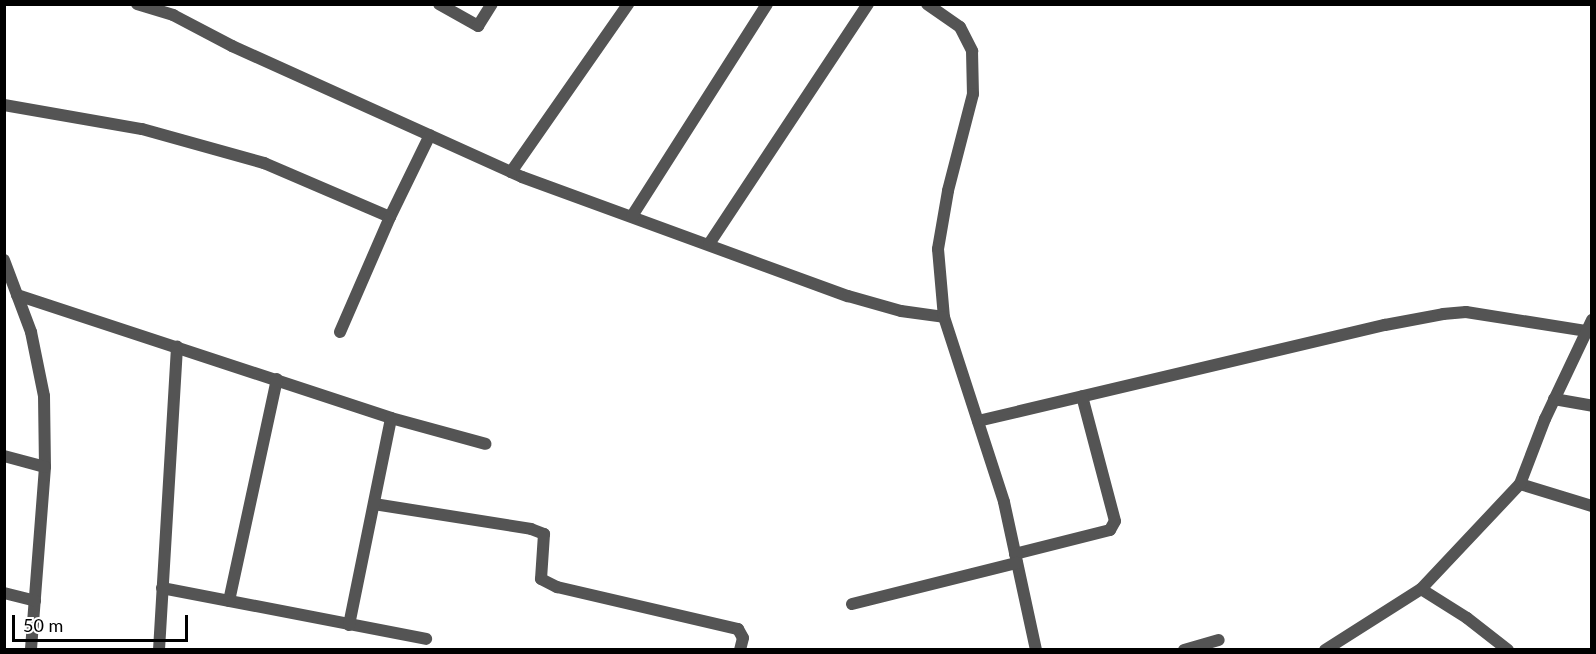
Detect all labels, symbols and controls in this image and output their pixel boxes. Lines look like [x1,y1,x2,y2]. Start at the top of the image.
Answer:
scale bar [15,603,190,641]
text: 50 m [23,614,63,636]

